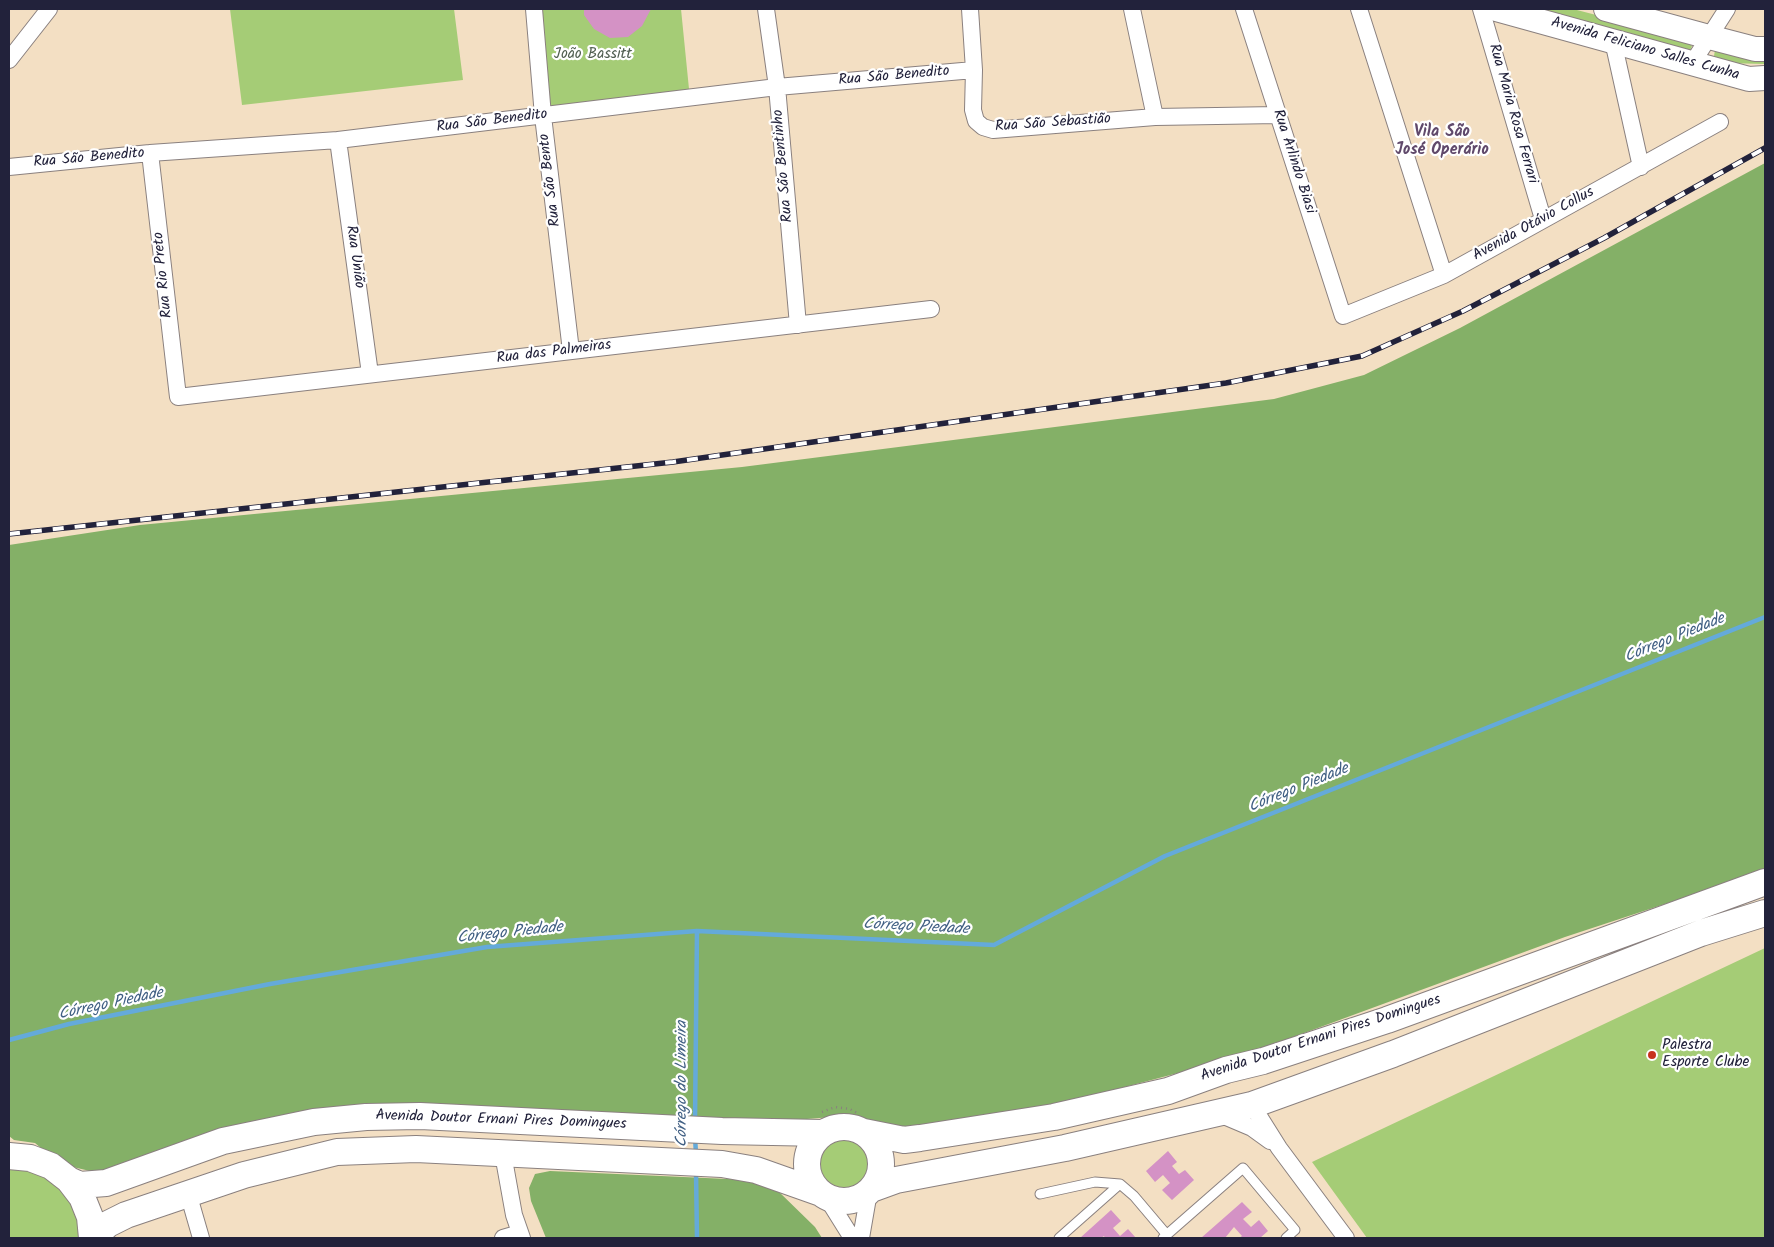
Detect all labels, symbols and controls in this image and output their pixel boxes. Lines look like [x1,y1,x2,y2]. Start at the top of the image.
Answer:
street label: Avenida Feliciano Salles Cunha [1549,14,1741,86]
street label: Rua Maria Rosa Ferrari [1483,42,1541,186]
park label: João Bassitt [554,46,632,64]
street label: Rua São Benedito [838,63,950,91]
street label: Rua São Benedito [436,106,548,138]
street label: Rua Arlindo Biasi [1268,107,1318,217]
street label: Rua São Bentinho [770,109,798,223]
street label: Rua São Sebastião [994,111,1112,137]
district label: Vila São José Operário [1395,123,1489,161]
street label: Rua São Bento [536,132,566,228]
street label: Rua São Benedito [33,145,145,173]
street label: Avenida Otávio Collus [1470,184,1598,266]
street label: Rua União [341,224,367,290]
street label: Rua Rio Preto [151,231,177,319]
street label: Rua das Palmeiras [496,337,612,369]
water label: Córrego Piedade [1622,610,1728,668]
water label: Córrego Piedade [1246,760,1352,818]
water label: Córrego Piedade [862,916,970,940]
water label: Córrego Piedade [456,919,564,949]
water label: Córrego Piedade [57,985,165,1025]
street label: Avenida Doutor Ernani Pires Domingues [1199,992,1443,1086]
water label: Córrego do Limeira [673,1021,693,1147]
place label: Palestra Esporte Clube [1662,1037,1749,1072]
marker: Palestra Esporte Clube [1646,1049,1658,1061]
street label: Avenida Doutor Ernani Pires Domingues [375,1108,627,1134]

